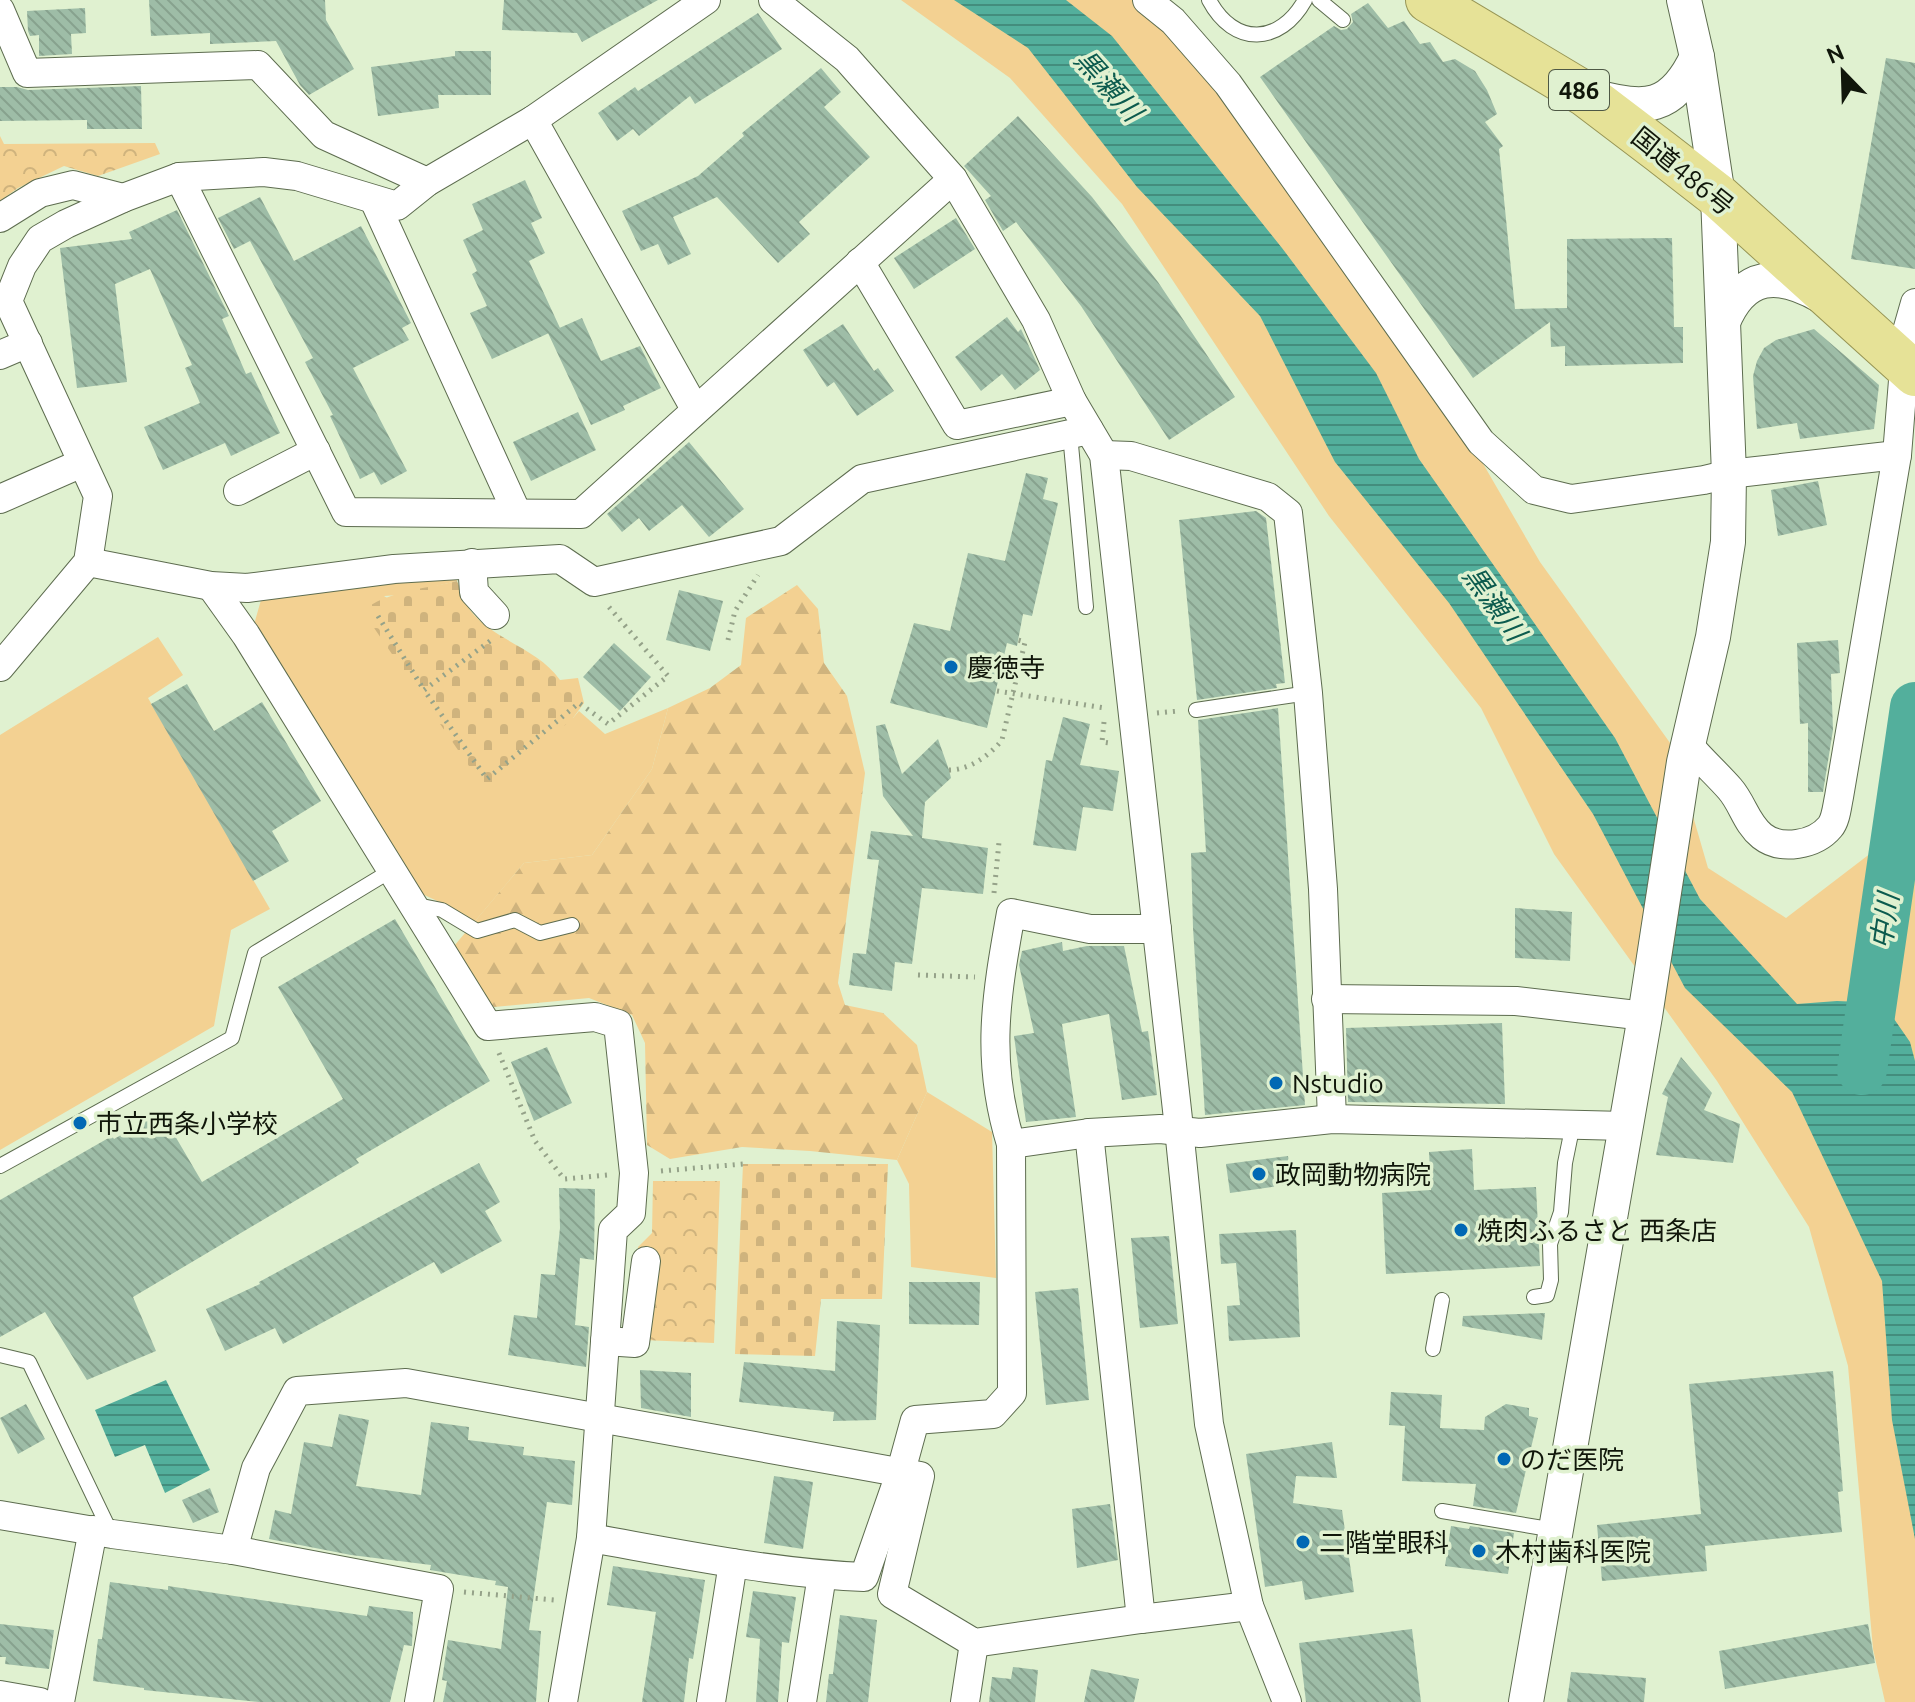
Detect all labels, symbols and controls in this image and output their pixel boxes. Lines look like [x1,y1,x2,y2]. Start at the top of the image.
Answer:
north arrow [1803,32,1883,112]
text: N [1823,38,1847,68]
water label: 黒瀬川 [1069,43,1151,129]
road number: 486 [1549,70,1609,110]
street label: 国道486号 [1626,121,1740,221]
water label: 黒瀬川 [1458,560,1534,649]
place label: 慶徳寺 [967,653,1045,682]
marker: 慶徳寺 [942,658,960,676]
water label: 中川 [1865,888,1904,951]
place label: Nstudio [1292,1069,1384,1098]
marker: Nstudio [1267,1074,1285,1092]
place label: 市立西条小学校 [96,1109,278,1138]
marker: 市立西条小学校 [71,1114,89,1132]
place label: 政岡動物病院 [1275,1160,1431,1189]
marker: 政岡動物病院 [1250,1165,1268,1183]
place label: 焼肉ふるさと 西条店 [1477,1216,1717,1245]
marker: 焼肉ふるさと 西条店 [1452,1221,1470,1239]
place label: のだ医院 [1520,1445,1624,1474]
marker: のだ医院 [1495,1450,1513,1468]
place label: 二階堂眼科 [1319,1528,1449,1557]
marker: 二階堂眼科 [1294,1533,1312,1551]
place label: 木村歯科医院 [1495,1537,1651,1566]
marker: 木村歯科医院 [1470,1542,1488,1560]

